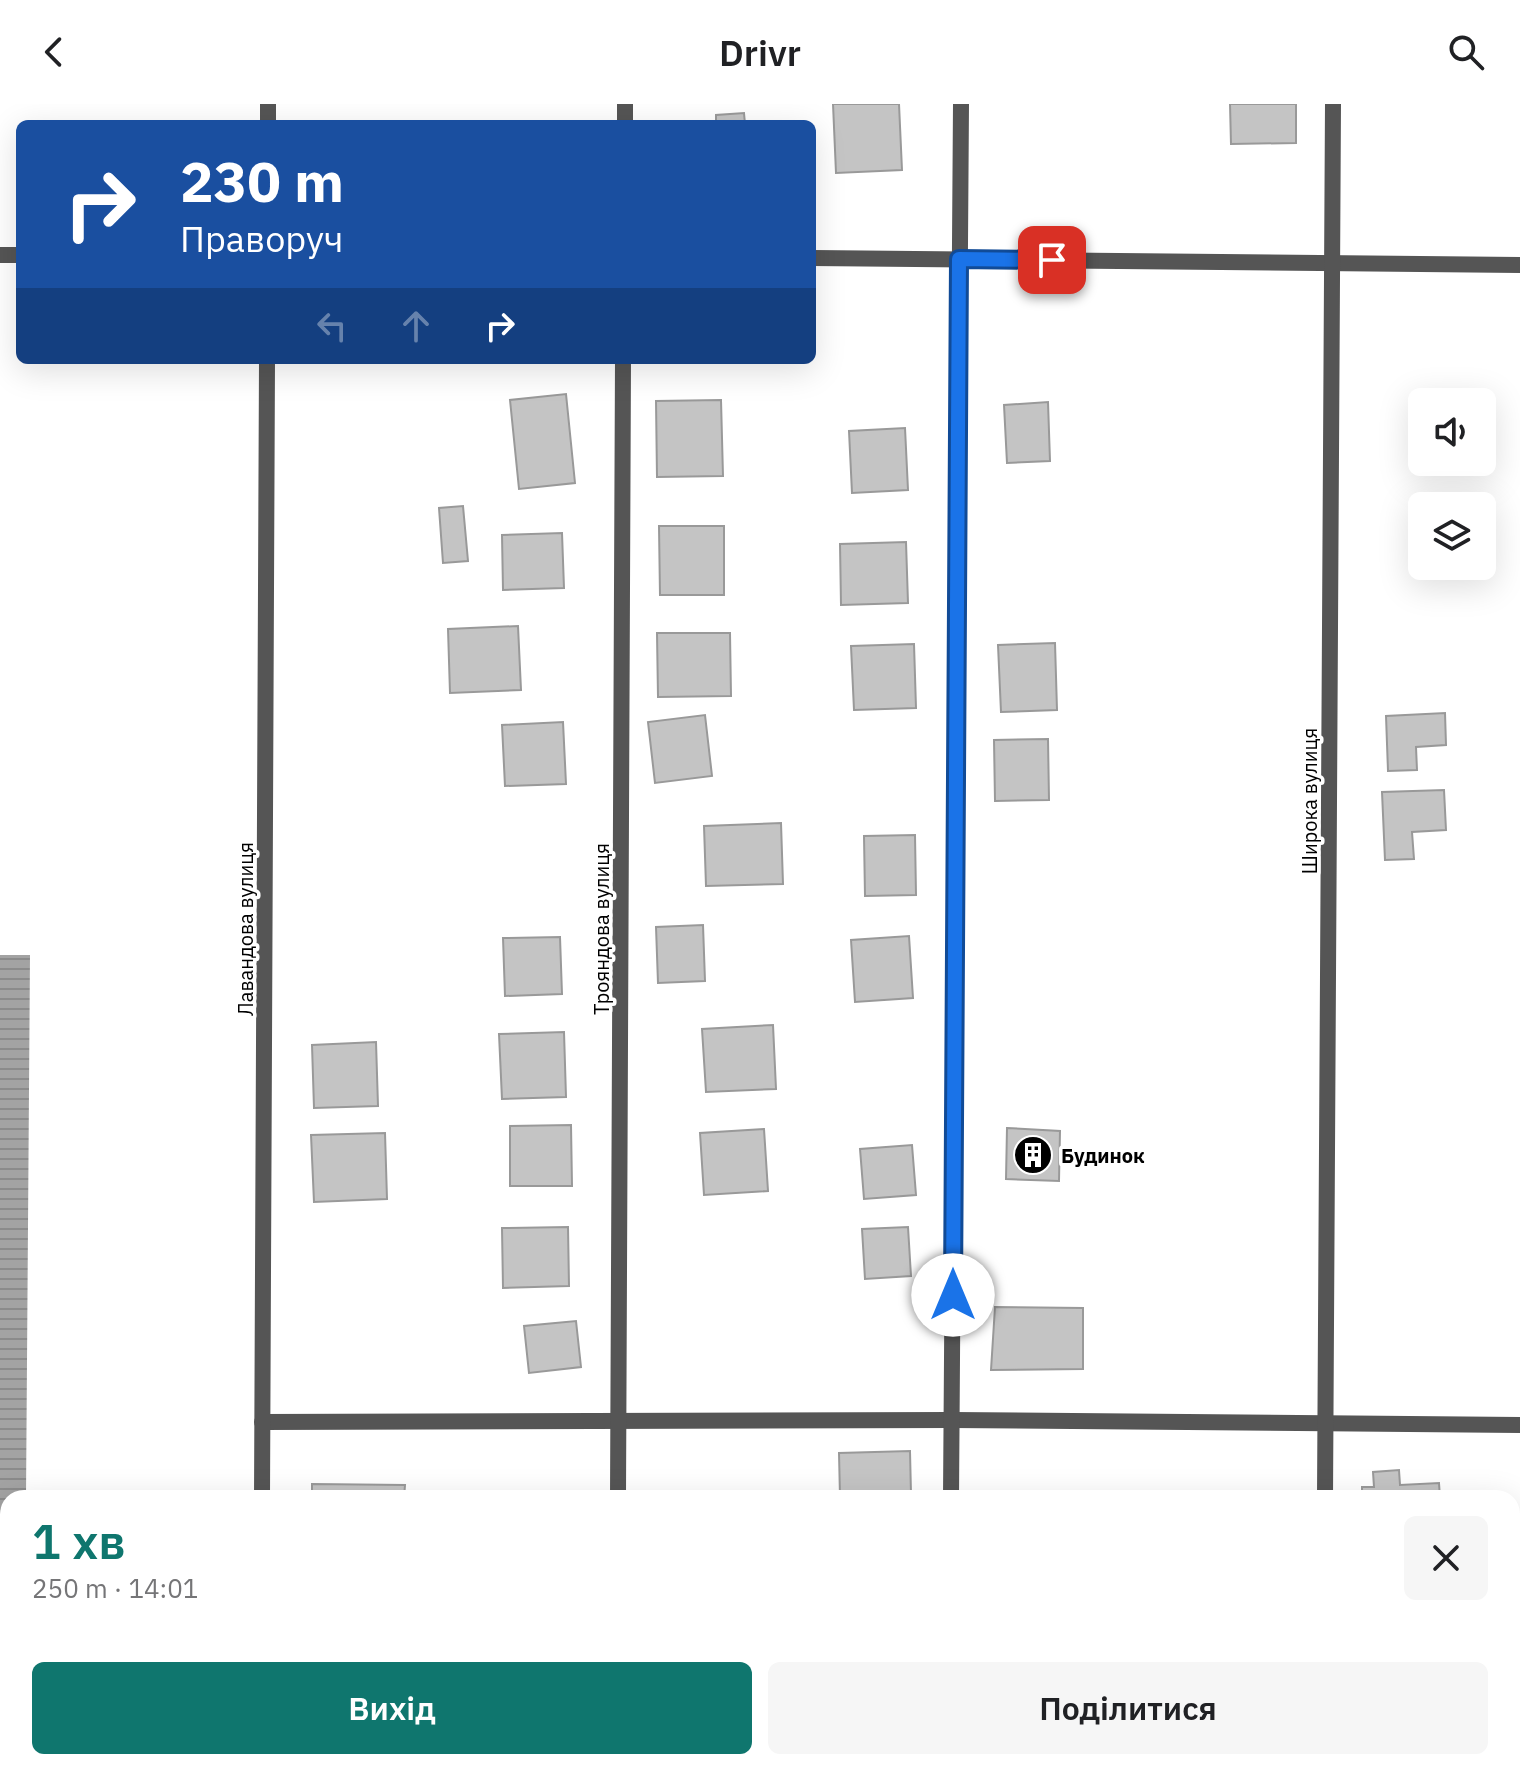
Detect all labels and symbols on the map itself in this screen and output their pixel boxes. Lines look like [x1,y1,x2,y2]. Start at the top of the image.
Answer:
pin [1018,226,1086,294]
street label: Широка вулиця [1296,728,1323,874]
street label: Лавандова вулиця [232,842,259,1016]
street label: Трояндова вулиця [588,843,615,1015]
building icon: Будинок [1012,1134,1054,1176]
place label: Будинок [1061,1142,1145,1169]
position arrow [911,1253,995,1337]

